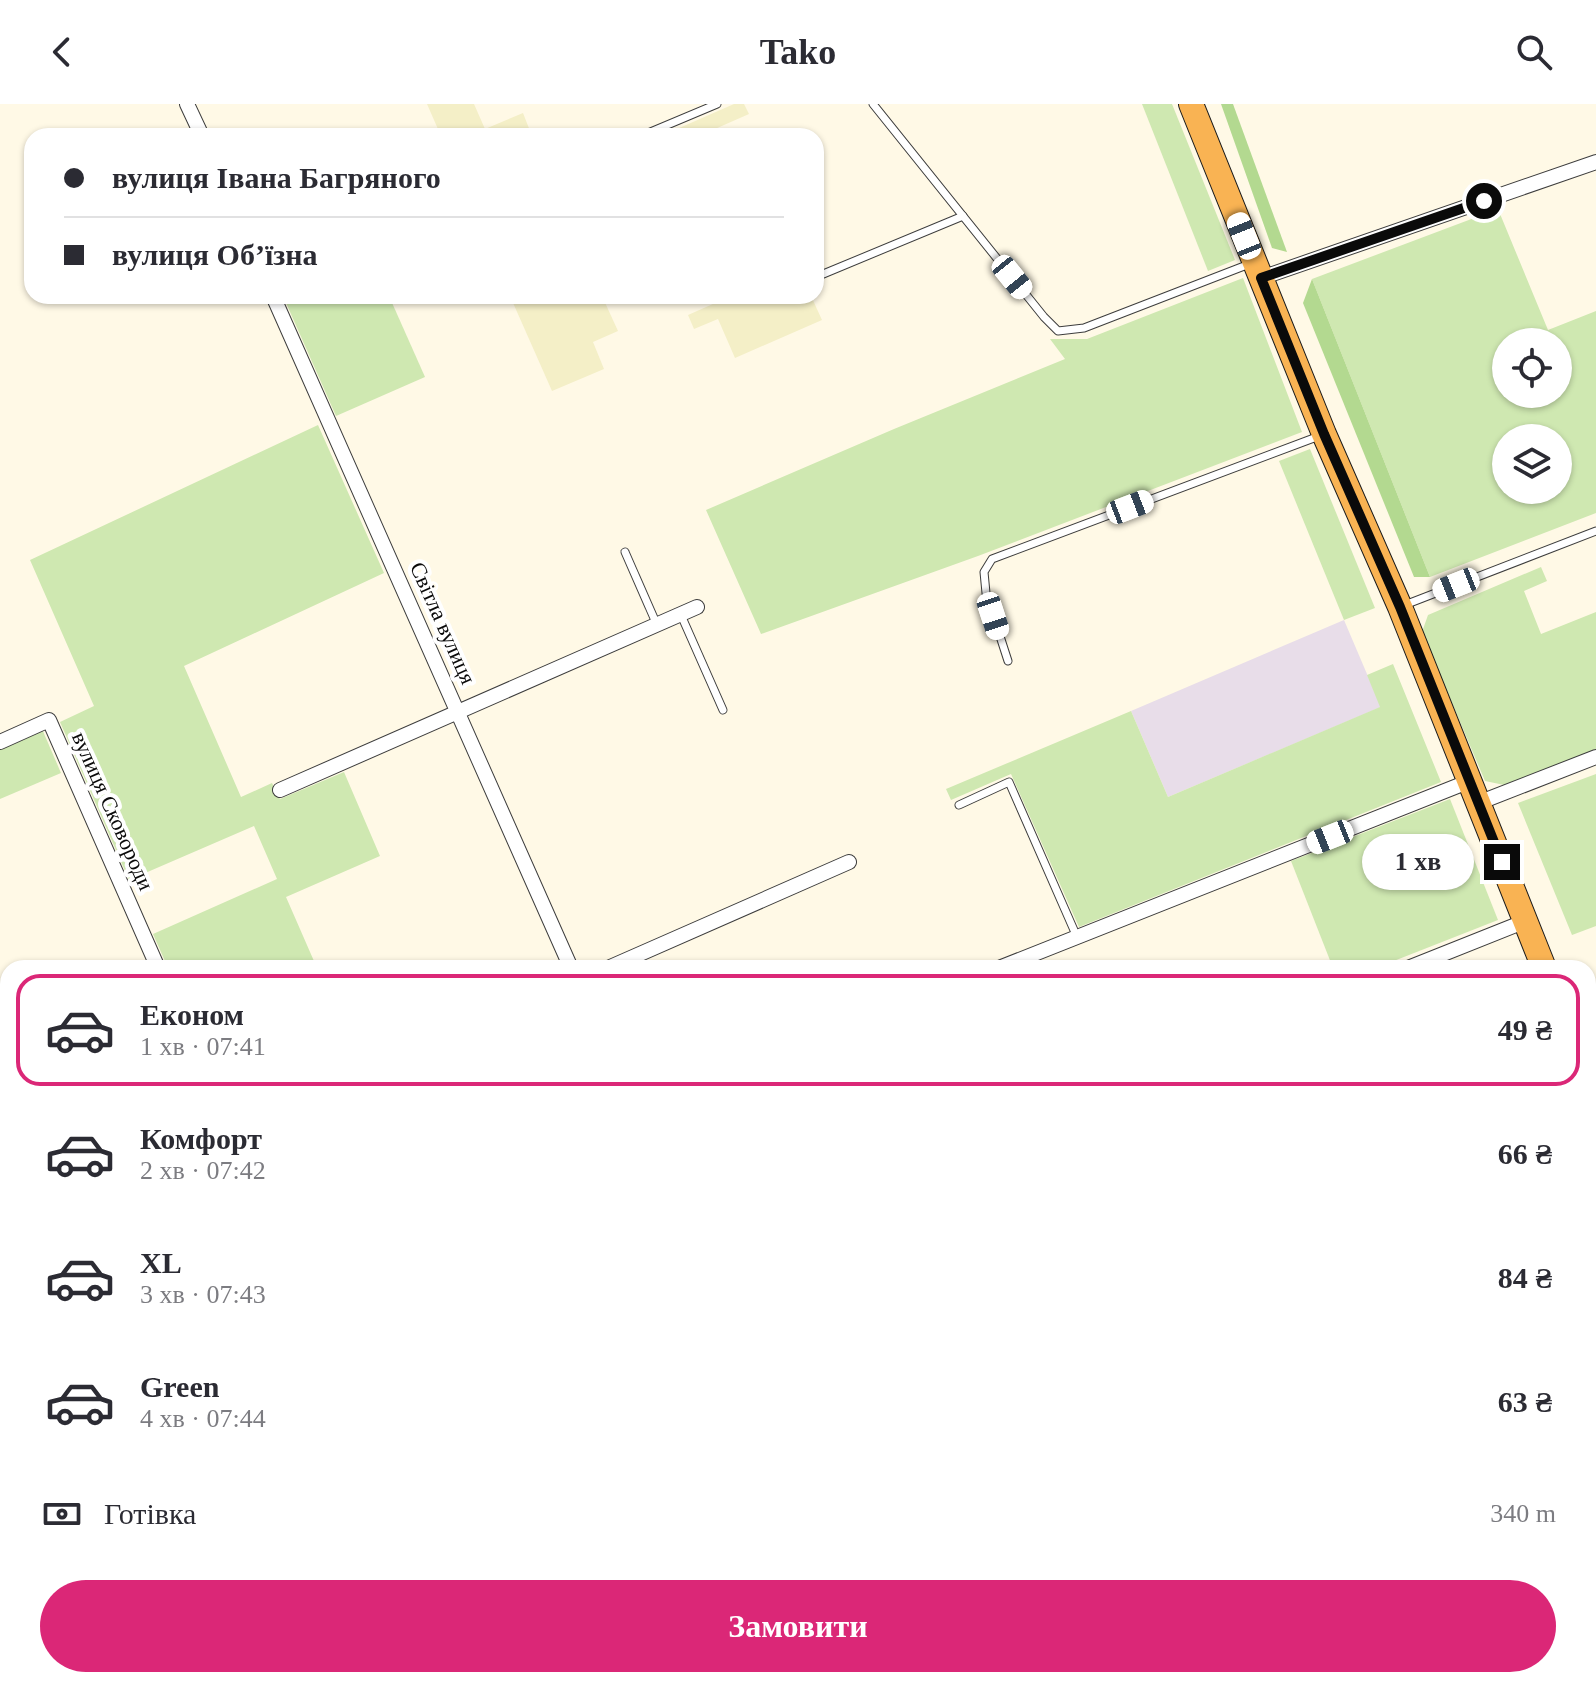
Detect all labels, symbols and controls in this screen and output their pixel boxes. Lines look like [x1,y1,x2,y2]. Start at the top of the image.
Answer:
icon: back [40,30,84,74]
icon: search [1512,30,1556,74]
text: Tako [760,32,836,72]
text: вулиця Івана Багряного [112,161,441,194]
route start [1466,183,1502,219]
car [1224,209,1264,263]
text: вулиця Об’їзна [112,238,318,271]
car [988,251,1036,303]
map controls [1492,328,1572,504]
button: locate [1492,328,1572,408]
button: layers [1492,424,1572,504]
car [1103,487,1157,527]
street label: Світла вулиця [405,558,481,688]
car [1429,565,1483,605]
car [974,589,1012,643]
street label: вулиця Сковороди [67,728,159,894]
car [1303,817,1357,857]
callout: 1 хв [1362,834,1474,890]
route end [1484,844,1520,880]
text: 1 хв [1395,847,1441,876]
icon: car [44,994,116,1066]
text: Економ [140,998,244,1031]
text: 49 ₴ [1498,1013,1552,1046]
text: 1 хв · 07:41 [140,1032,266,1061]
icon: car [44,1118,116,1190]
text: Комфорт [140,1122,262,1155]
text: 66 ₴ [1498,1137,1552,1170]
text: 2 хв · 07:42 [140,1156,266,1185]
icon: car [44,1242,116,1314]
text: XL [140,1246,182,1279]
text: 84 ₴ [1498,1261,1552,1294]
text: 3 хв · 07:43 [140,1280,266,1309]
icon: car [44,1366,116,1438]
text: Green [140,1370,219,1403]
text: 63 ₴ [1498,1385,1552,1418]
text: 4 хв · 07:44 [140,1404,266,1433]
icon: cash [40,1492,84,1536]
text: Готівка [104,1497,196,1530]
text: 340 m [1490,1499,1556,1528]
button: Замовити [40,1580,1556,1672]

